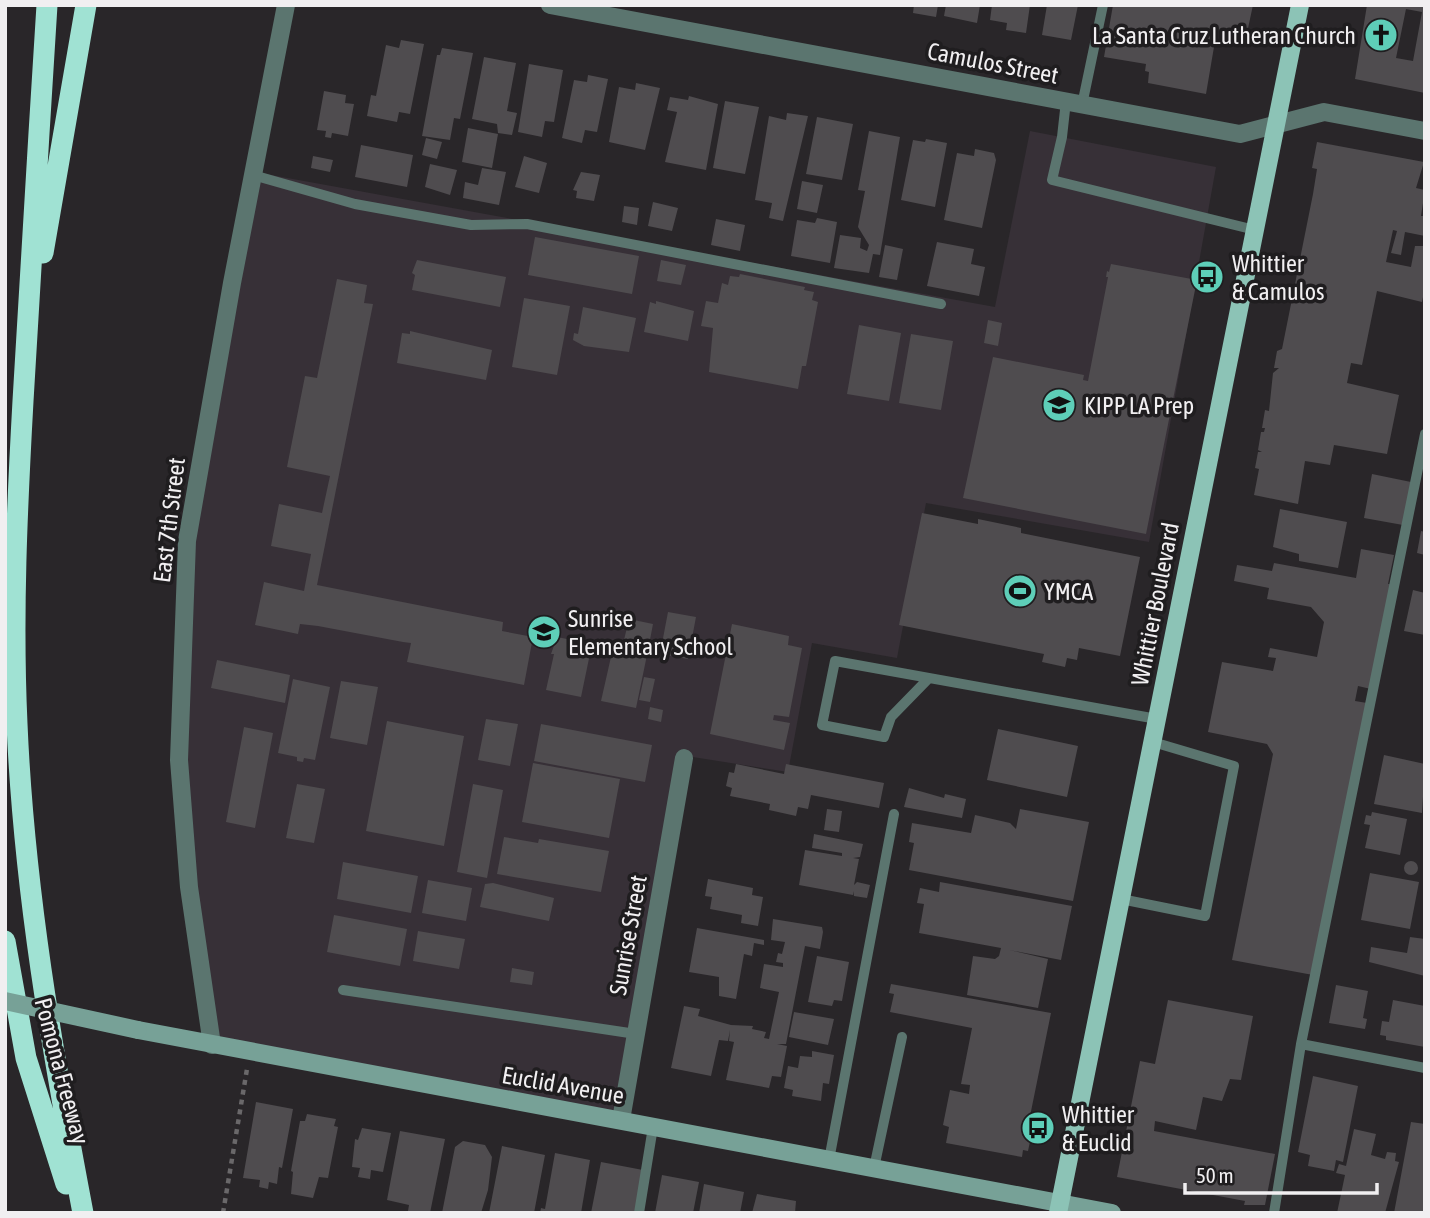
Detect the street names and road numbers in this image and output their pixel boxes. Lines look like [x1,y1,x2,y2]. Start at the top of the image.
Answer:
street label: Camulos Street [925,37,1061,89]
street label: East 7th Street [148,456,190,584]
street label: Whittier Boulevard [1126,520,1184,688]
street label: Sunrise Street [604,873,652,997]
street label: Pomona Freeway [30,995,95,1147]
street label: Euclid Avenue [500,1061,626,1109]

